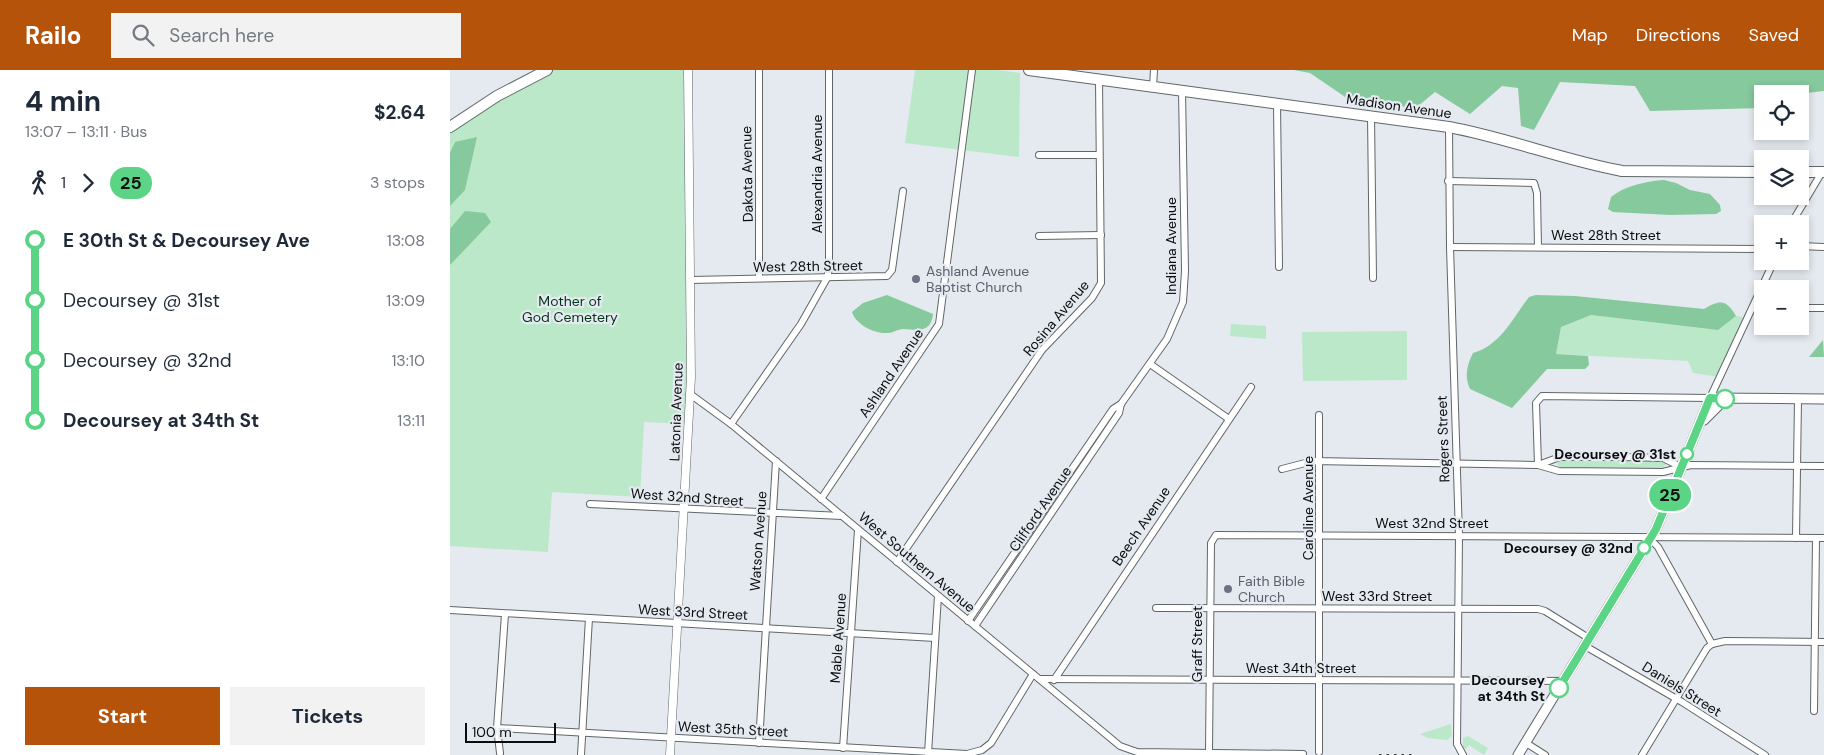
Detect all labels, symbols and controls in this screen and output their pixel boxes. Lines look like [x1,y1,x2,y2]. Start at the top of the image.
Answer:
search box [111,13,461,58]
text: Railo [25,20,81,51]
icon: search [129,21,157,49]
text: Search here [169,23,274,48]
text: Map [1572,23,1608,47]
text: Directions [1636,23,1721,47]
text: Saved [1749,23,1799,47]
text: 4 min [25,83,101,120]
map controls [1754,85,1809,335]
button: locate [1754,85,1809,140]
street label: Madison Avenue [1345,90,1453,122]
text: $2.64 [374,100,425,125]
street label: Alexandria Avenue [808,115,826,233]
text: 13:07 – 13:11 · Bus [25,121,147,142]
street label: Dakota Avenue [737,126,757,222]
button: layers [1754,150,1809,205]
icon: walk [25,169,53,197]
icon: forward [74,169,102,197]
text: 25 [120,171,142,195]
text: 1 [61,172,66,193]
text: 3 stops [370,172,425,193]
street label: Indiana Avenue [1162,197,1180,295]
button: + [1754,215,1809,270]
street label: West 28th Street [1551,226,1661,244]
text: E 30th St & Decoursey Ave [63,228,310,253]
text: 13:08 [387,230,425,251]
street label: West 28th Street [753,256,863,276]
place label: Ashland Avenue Baptist Church [926,262,1029,296]
marker: Ashland Avenue Baptist Church [910,273,922,285]
street label: Rosina Avenue [1019,276,1093,360]
button: − [1754,280,1809,335]
text: Decoursey @ 31st [63,288,220,313]
text: 13:09 [386,290,425,311]
park label: Mother of God Cemetery [522,292,618,326]
street label: Ashland Avenue [855,325,927,421]
text: Decoursey @ 32nd [63,348,232,373]
text: 13:10 [391,350,425,371]
street label: Latonia Avenue [665,362,687,462]
unlabelled marker [1715,389,1735,409]
street label: Rogers Street [1432,395,1454,483]
text: Decoursey at 34th St [63,408,259,433]
text: 13:11 [397,410,425,431]
place label: Decoursey @ 31st [1554,445,1676,463]
marker: Decoursey @ 31st [1680,447,1694,461]
street label: Caroline Avenue [1299,456,1317,560]
street label: Clifford Avenue [1005,463,1075,555]
line badge: 25 [1648,479,1692,511]
street label: Beech Avenue [1108,483,1174,569]
text: 25 [1659,483,1681,507]
street label: West 32nd Street [630,484,744,510]
street label: Watson Avenue [746,490,770,592]
street label: West Southern Avenue [855,508,979,616]
street label: West 32nd Street [1375,514,1489,532]
place label: Decoursey @ 32nd [1504,539,1633,557]
marker: Decoursey @ 32nd [1637,541,1651,555]
place label: Faith Bible Church [1238,572,1305,606]
marker: Faith Bible Church [1222,583,1234,595]
street label: West 33rd Street [1322,587,1432,605]
street label: Mable Avenue [826,592,850,684]
street label: West 33rd Street [637,600,749,624]
street label: Graff Street [1188,606,1206,682]
street label: Daniels Street [1639,657,1725,721]
street label: West 34th Street [1246,659,1356,677]
place label: Decoursey at 34th St [1471,671,1546,705]
marker: Decoursey at 34th St [1549,678,1569,698]
button: Start [25,687,220,745]
button: Tickets [230,687,425,745]
street label: West 35th Street [677,717,789,741]
scale bar [465,720,556,743]
text: 100 m [472,723,512,741]

